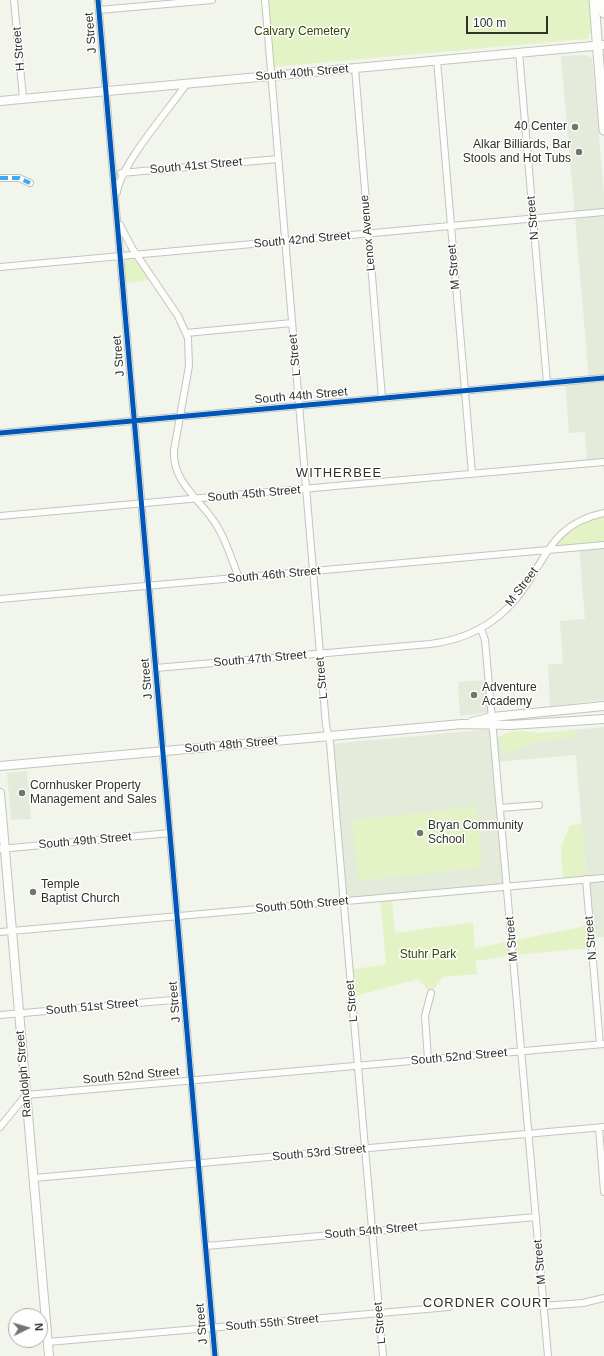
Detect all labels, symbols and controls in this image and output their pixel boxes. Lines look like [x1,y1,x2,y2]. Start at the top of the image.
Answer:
scale bar [468,8,550,34]
street label: J Street [82,12,100,54]
text: 100 m [473,16,506,30]
park label: Calvary Cemetery [254,25,350,39]
street label: H Street [10,26,28,72]
street label: South 40th Street [255,62,349,84]
place label: 40 Center [514,120,567,134]
marker: 40 Center [570,122,580,132]
place label: Alkar Billiards, Bar Stools and Hot Tubs [463,138,571,166]
marker: Alkar Billiards, Bar Stools and Hot Tubs [574,147,584,157]
street label: South 41st Street [149,155,243,177]
street label: Lenox Avenue [357,194,379,272]
street label: N Street [524,195,542,241]
street label: South 42nd Street [253,229,351,251]
street label: M Street [445,244,463,290]
street label: L Street [286,333,304,377]
street label: J Street [110,335,128,377]
street label: South 44th Street [254,385,348,407]
district label: WITHERBEE [296,465,382,481]
street label: South 45th Street [207,483,301,505]
street label: South 46th Street [227,564,321,586]
street label: M Street [503,565,541,609]
street label: South 47th Street [213,648,307,670]
street label: L Street [313,656,331,700]
street label: J Street [138,658,156,700]
place label: Adventure Academy [482,681,537,709]
marker: Adventure Academy [469,690,479,700]
street label: South 48th Street [184,734,278,756]
place label: Cornhusker Property Management and Sales [30,779,157,807]
marker: Cornhusker Property Management and Sales [17,788,27,798]
place label: Bryan Community School [428,819,523,847]
marker: Bryan Community School [415,828,425,838]
street label: South 49th Street [38,830,132,852]
place label: Temple Baptist Church [41,878,120,906]
marker: Temple Baptist Church [28,887,38,897]
street label: South 50th Street [255,894,349,916]
street label: N Street [582,915,600,961]
street label: M Street [503,916,521,962]
park label: Stuhr Park [400,948,456,962]
street label: L Street [343,979,361,1023]
street label: J Street [166,981,184,1023]
street label: South 51st Street [45,996,139,1018]
street label: Randolph Street [13,1030,35,1118]
street label: South 52nd Street [410,1046,508,1068]
street label: South 52nd Street [82,1065,180,1087]
street label: South 53rd Street [272,1142,366,1164]
street label: South 54th Street [324,1220,418,1242]
street label: M Street [531,1239,549,1285]
district label: CORDNER COURT [423,1295,551,1311]
street label: L Street [371,1301,389,1345]
street label: J Street [193,1303,211,1345]
north arrow [8,1308,48,1348]
street label: South 55th Street [225,1312,319,1334]
text: N [33,1323,45,1332]

